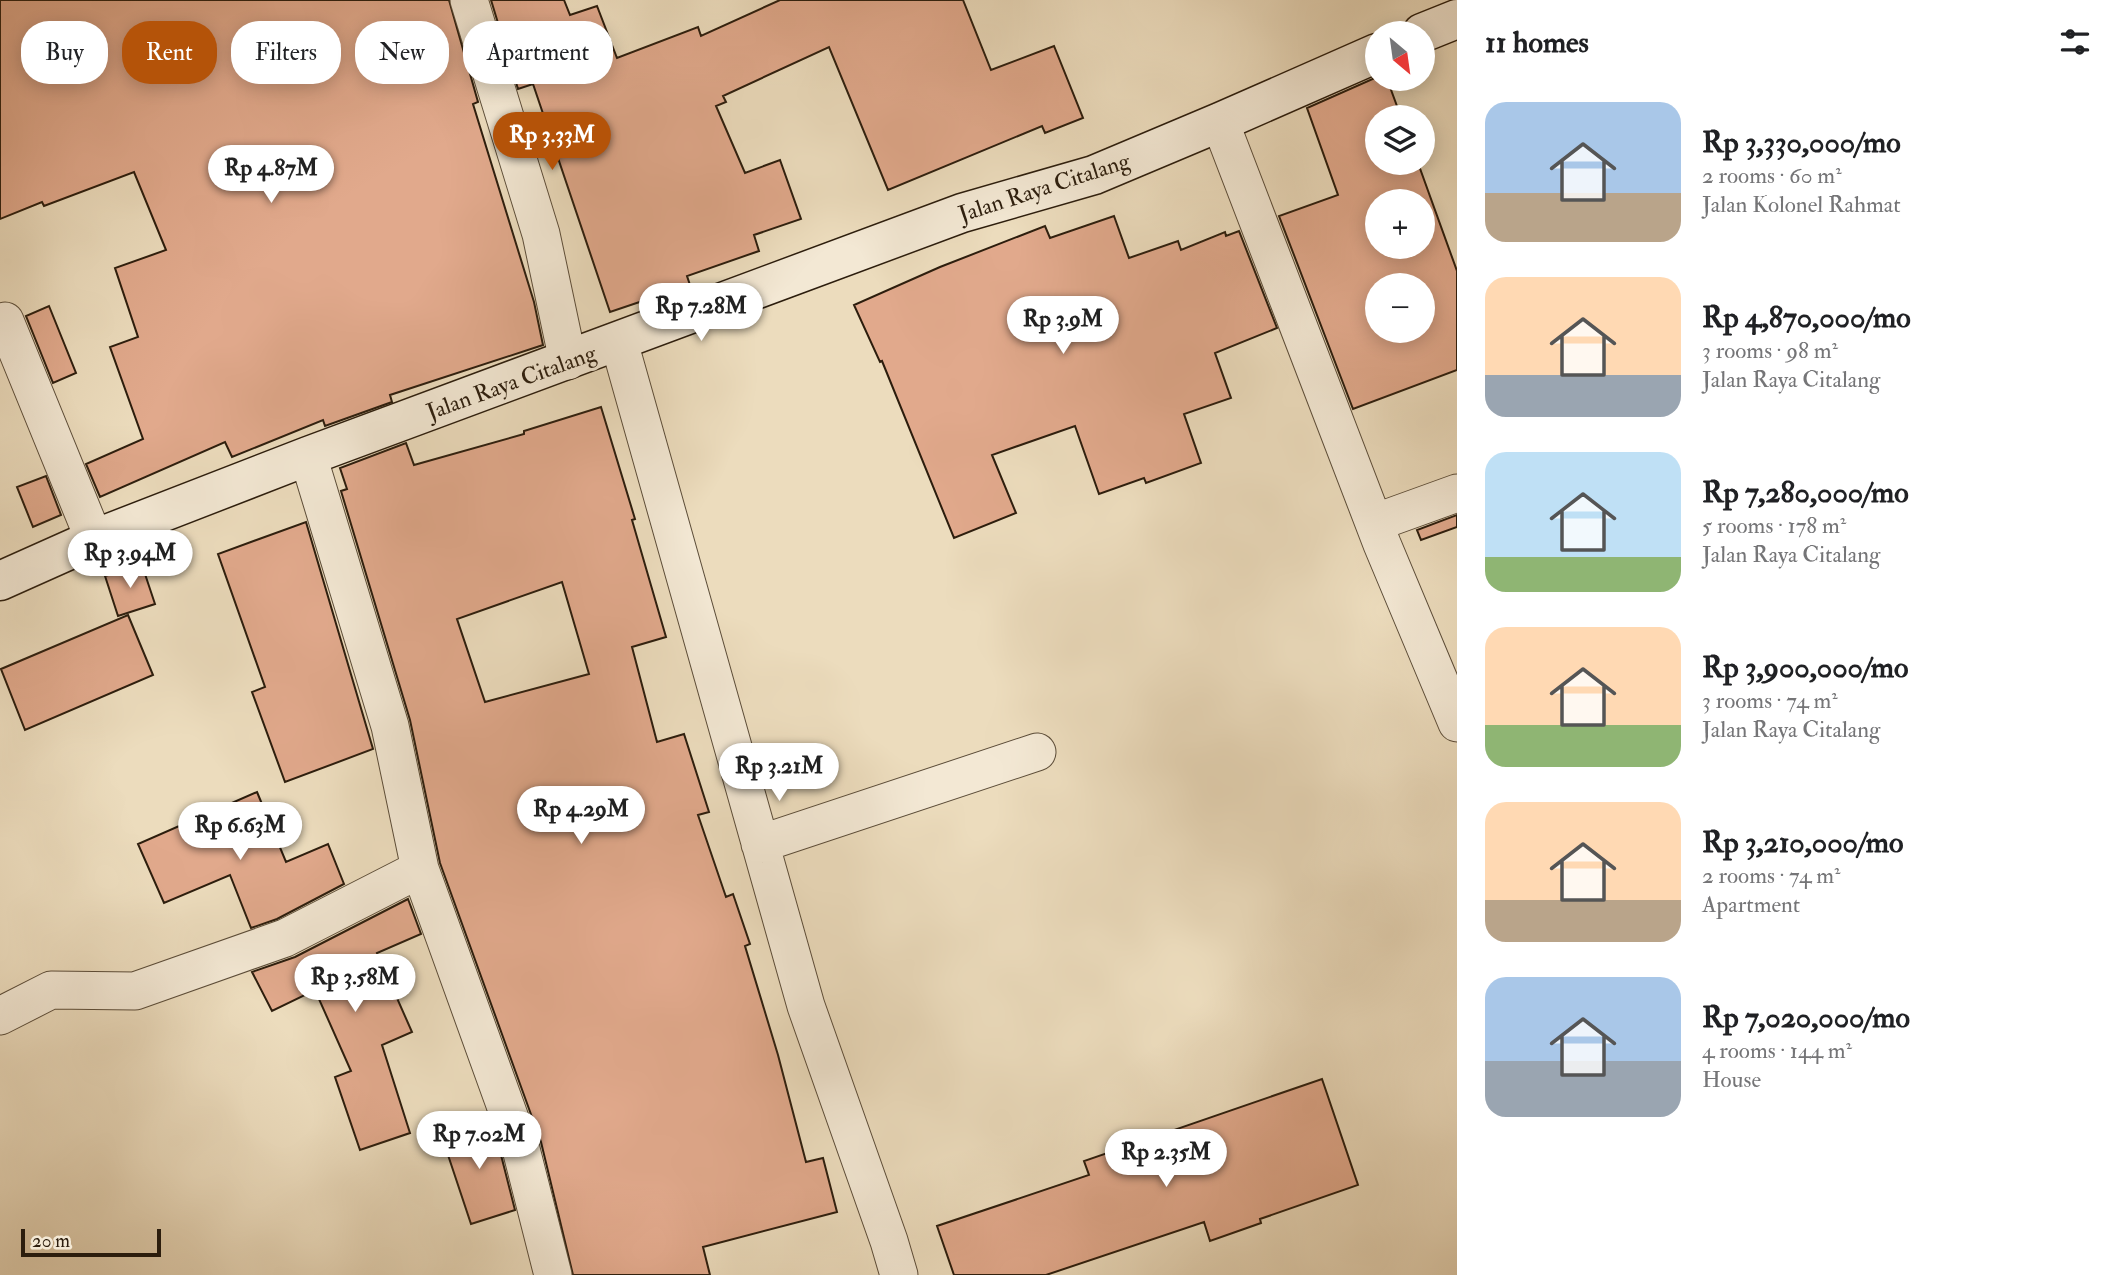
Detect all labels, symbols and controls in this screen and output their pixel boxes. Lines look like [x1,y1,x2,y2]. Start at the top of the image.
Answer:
chip: Buy [21,21,108,84]
chip: Rent [122,21,217,84]
chip: Filters [231,21,341,84]
chip: New [355,21,449,84]
chip: Apartment [463,21,613,84]
north arrow [1365,21,1435,91]
map controls [1365,21,1435,343]
icon: filters [2056,23,2094,61]
text: 11 homes [1485,24,1589,61]
button: layers [1365,105,1435,175]
pin: Rp 3.33M [480,113,624,172]
text: Rp 3.33M [509,120,595,149]
text: Rp 3,330,000/mo [1702,124,1901,161]
icon: home [1541,130,1625,214]
pin: Rp 4.87M [199,146,343,205]
street label: Jalan Raya Citalang [954,146,1134,229]
text: Rp 4.87M [224,153,318,182]
text: 2 rooms · 60 m² [1702,161,1842,190]
button: + [1365,189,1435,259]
text: Jalan Kolonel Rahmat [1702,190,1901,219]
button: − [1365,273,1435,343]
pin: Rp 7.28M [629,284,773,343]
text: Rp 7.28M [655,291,747,320]
pin: Rp 3.9M [998,296,1128,356]
text: Rp 4,870,000/mo [1702,299,1911,336]
text: Rp 3.9M [1023,304,1103,333]
icon: home [1541,305,1625,389]
text: 3 rooms · 98 m² [1702,336,1838,365]
street label: Jalan Raya Citalang [421,338,601,427]
text: Jalan Raya Citalang [1702,365,1880,394]
text: Rp 7,280,000/mo [1702,474,1909,511]
icon: home [1541,480,1625,564]
text: 5 rooms · 178 m² [1702,511,1846,540]
pin: Rp 3.94M [58,530,202,590]
text: Rp 3.94M [84,538,176,567]
text: Jalan Raya Citalang [1702,540,1880,569]
text: Rp 3,900,000/mo [1702,649,1908,686]
icon: home [1541,655,1625,739]
text: 3 rooms · 74 m² [1702,686,1838,715]
text: Jalan Raya Citalang [1702,715,1880,744]
pin: Rp 3.21M [707,744,851,803]
text: Rp 3.21M [735,751,823,780]
pin: Rp 4.29M [509,786,653,846]
text: Rp 4.29M [533,794,629,823]
pin: Rp 6.63M [168,802,312,862]
text: Rp 6.63M [194,810,286,839]
text: Rp 3,210,000/mo [1702,824,1903,861]
icon: home [1541,830,1625,914]
text: 2 rooms · 74 m² [1702,861,1841,890]
text: Apartment [1702,890,1800,919]
pin: Rp 3.58M [283,954,427,1014]
text: Rp 3.58M [310,962,400,991]
text: Rp 7,020,000/mo [1702,999,1910,1036]
icon: home [1541,1005,1625,1089]
text: 4 rooms · 144 m² [1702,1036,1852,1065]
text: House [1702,1065,1761,1094]
pin: Rp 7.02M [407,1112,551,1171]
text: Rp 7.02M [432,1119,526,1148]
pin: Rp 2.35M [1094,1130,1238,1189]
text: Rp 2.35M [1121,1137,1211,1166]
scale bar [21,1226,161,1258]
text: 20 m [32,1229,70,1253]

